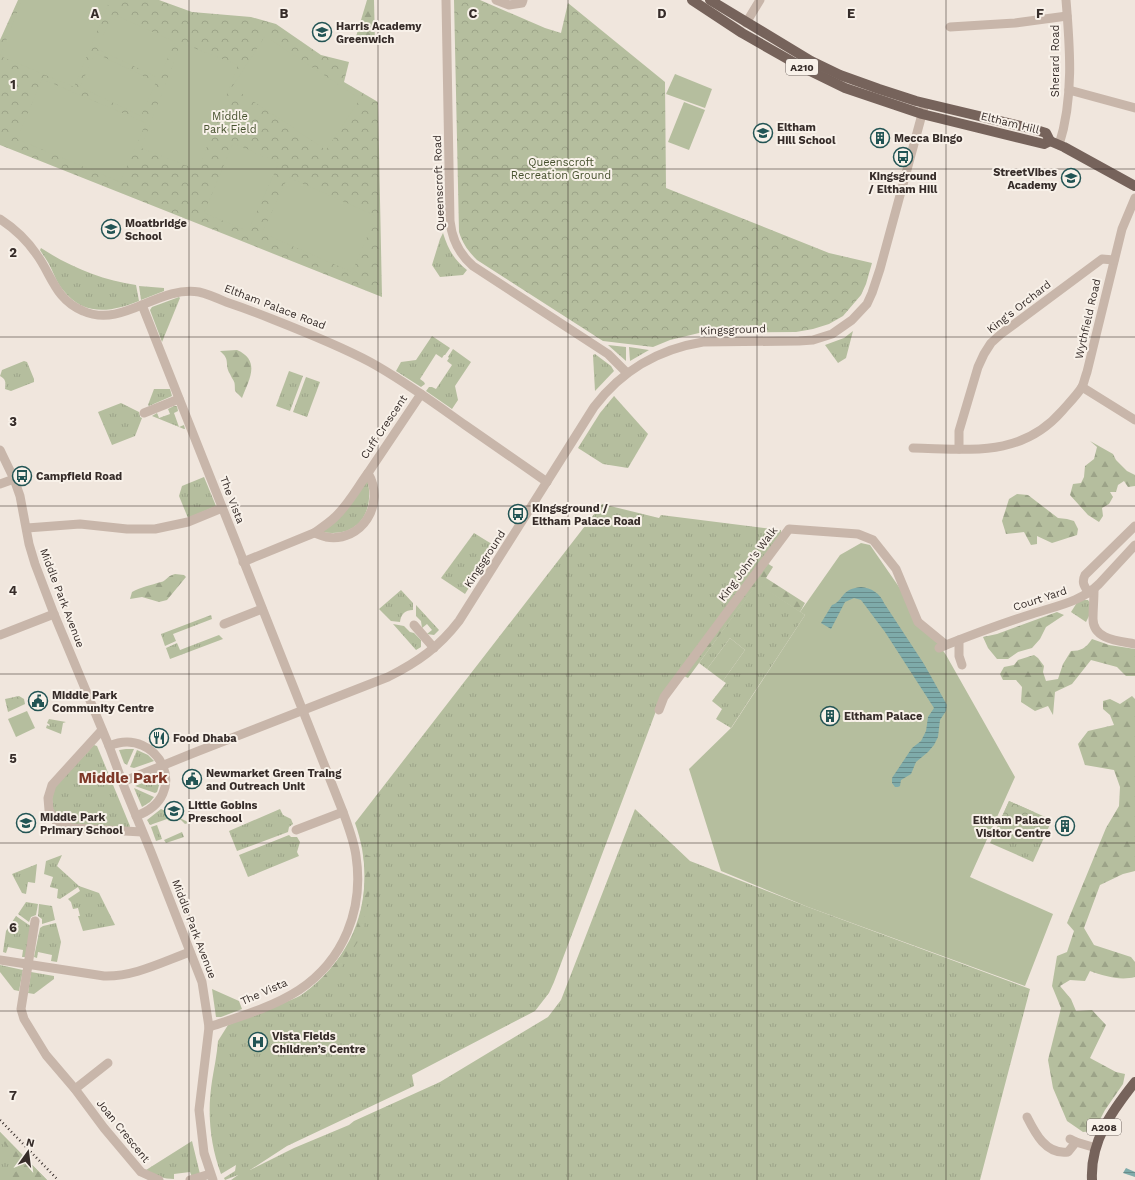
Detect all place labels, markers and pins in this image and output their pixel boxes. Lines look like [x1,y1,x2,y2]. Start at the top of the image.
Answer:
place label: Harris Academy Greenwich [336,20,422,46]
school or university icon: Harris Academy Greenwich [311,21,333,43]
place label: Eltham Hill School [777,121,836,147]
school or university icon: Eltham Hill School [752,122,774,144]
building icon: Mecca Bingo [869,127,891,149]
place label: Mecca Bingo [894,132,963,145]
bus stop icon: Kingsground / Eltham Hill [892,146,914,168]
place label: StreetVibes Academy [993,166,1058,192]
school or university icon: StreetVibes Academy [1060,167,1082,189]
place label: Kingsground / Eltham Hill [869,170,938,196]
place label: Moatbridge School [125,217,187,243]
school or university icon: Moatbridge School [100,218,122,240]
bus stop icon: Campfield Road [11,465,33,487]
place label: Campfield Road [36,470,122,483]
place label: Kingsground / Eltham Palace Road [532,502,641,528]
bus stop icon: Kingsground / Eltham Palace Road [507,503,529,525]
place label: Middle Park Community Centre [52,689,154,715]
public building icon: Middle Park Community Centre [27,690,49,712]
building icon: Eltham Palace [819,705,841,727]
place label: Eltham Palace [844,710,922,723]
restaurant icon: Food Dhaba [148,727,170,749]
place label: Food Dhaba [173,732,237,745]
place label: Newmarket Green Traing and Outreach Unit [206,767,342,793]
public building icon: Newmarket Green Traing and Outreach Unit [181,768,203,790]
place label: Little Gobins Preschool [188,799,258,825]
school or university icon: Little Gobins Preschool [163,800,185,822]
place label: Middle Park Primary School [40,811,123,837]
school or university icon: Middle Park Primary School [15,812,37,834]
place label: Eltham Palace Visitor Centre [973,814,1051,840]
building icon: Eltham Palace Visitor Centre [1054,815,1076,837]
place label: Vista Fields Children’s Centre [272,1030,366,1056]
hospital icon: Vista Fields Children’s Centre [247,1031,269,1053]

